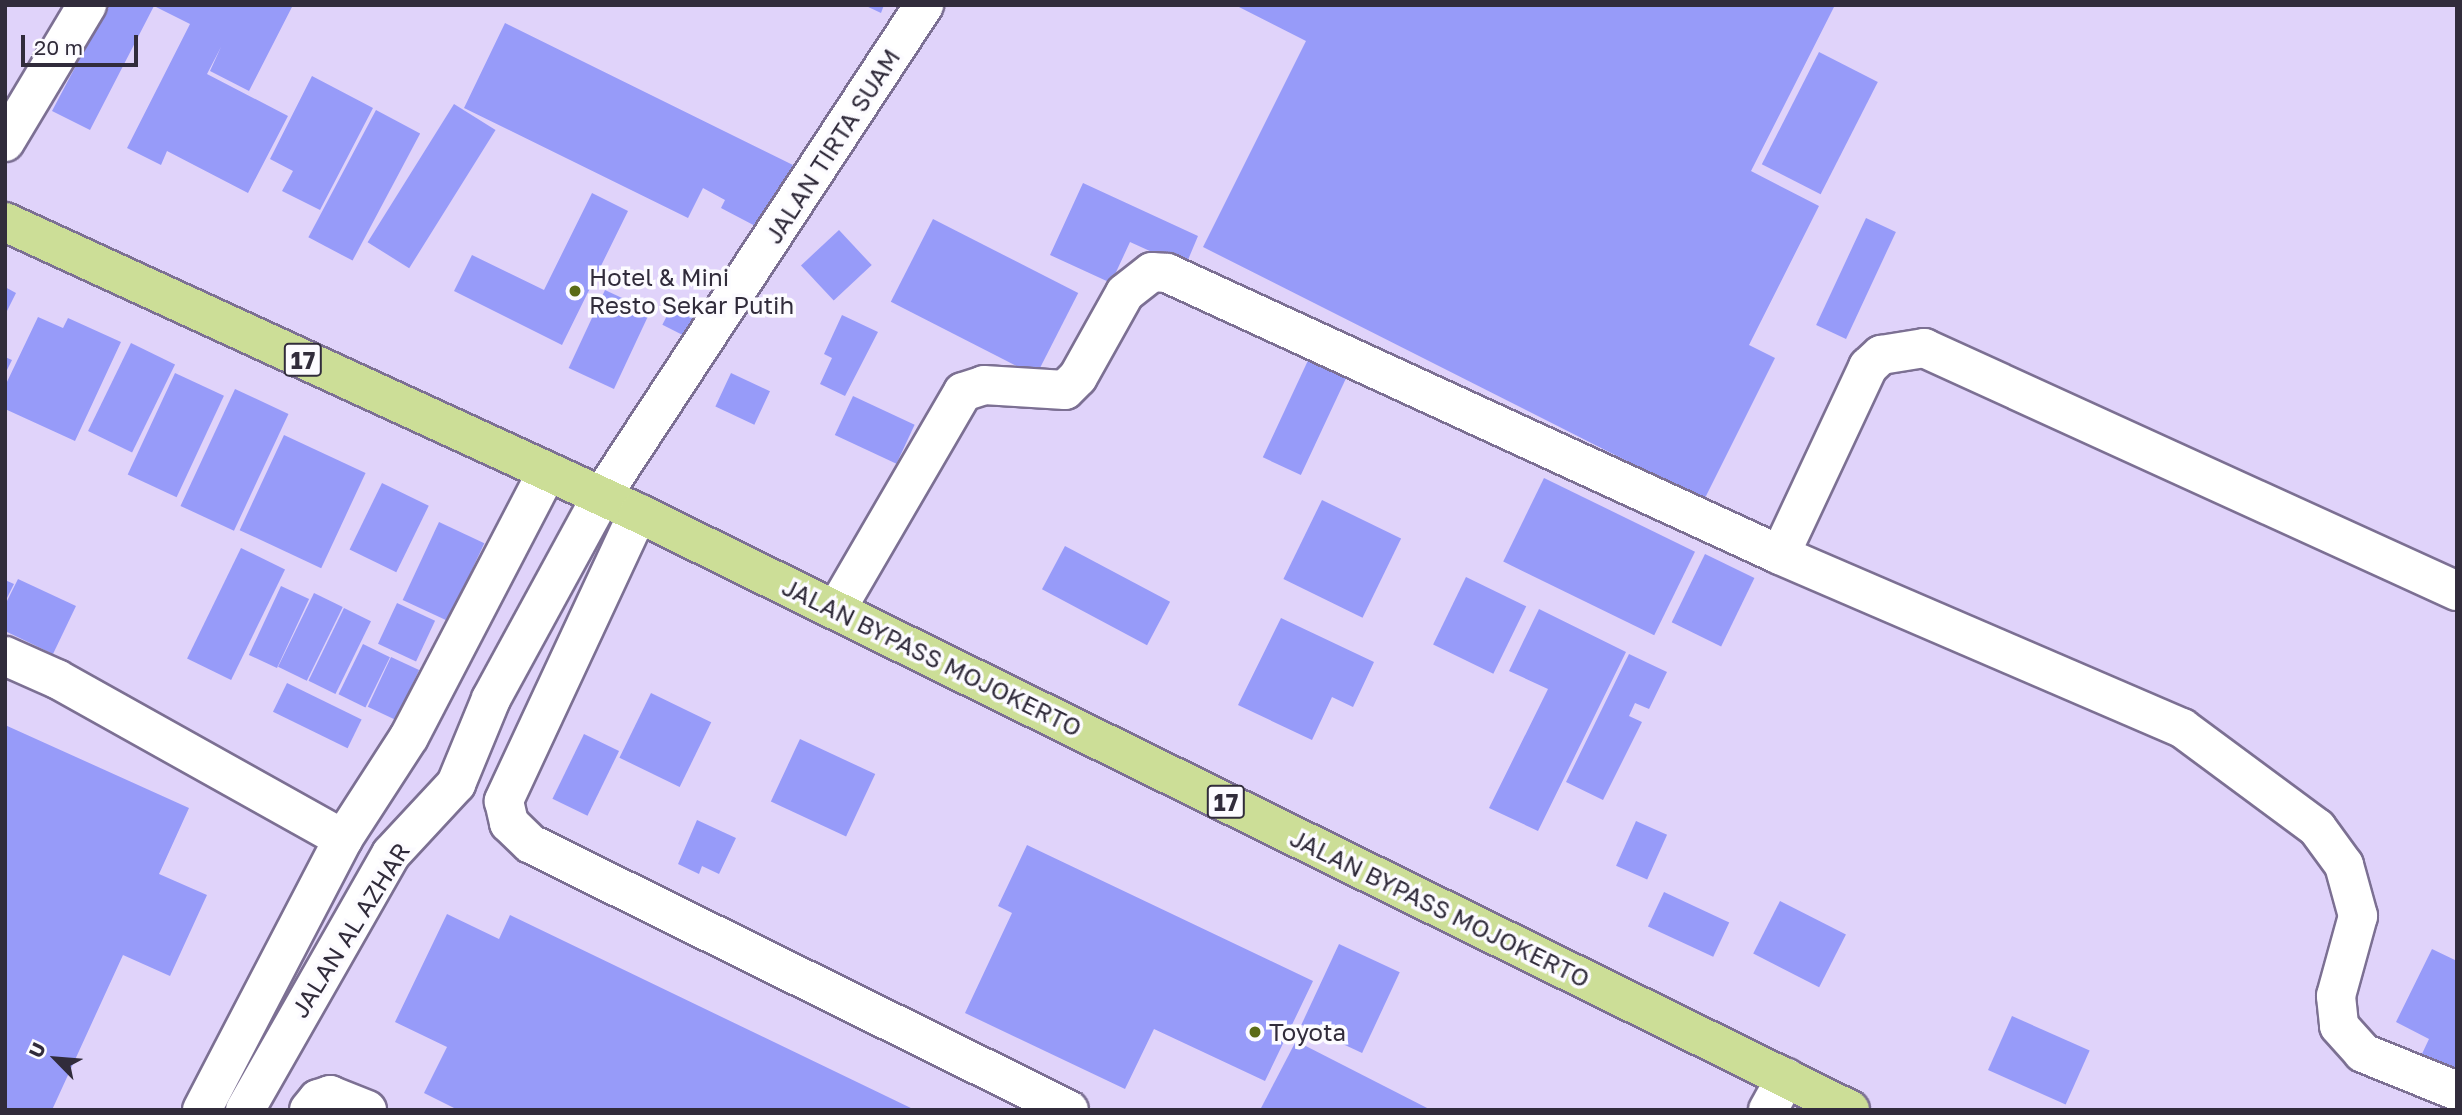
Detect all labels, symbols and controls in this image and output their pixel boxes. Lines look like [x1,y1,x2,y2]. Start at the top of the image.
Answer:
scale bar [24,21,142,65]
text: 20 m [34,34,83,60]
street label: JALAN TIRTA SUAM [758,43,906,249]
place label: Hotel & Mini Resto Sekar Putih [589,263,794,319]
marker: Hotel & Mini Resto Sekar Putih [567,283,583,299]
road number: 17 [284,340,322,380]
street label: JALAN BYPASS MOJOKERTO [778,572,1086,742]
road number: 17 [1207,782,1245,822]
street label: JALAN BYPASS MOJOKERTO [1286,823,1594,993]
street label: JALAN AL AZHAR [285,837,415,1023]
place label: Toyota [1269,1018,1346,1046]
north arrow [21,1024,91,1094]
marker: Toyota [1247,1024,1263,1040]
text: U [23,1039,50,1061]

